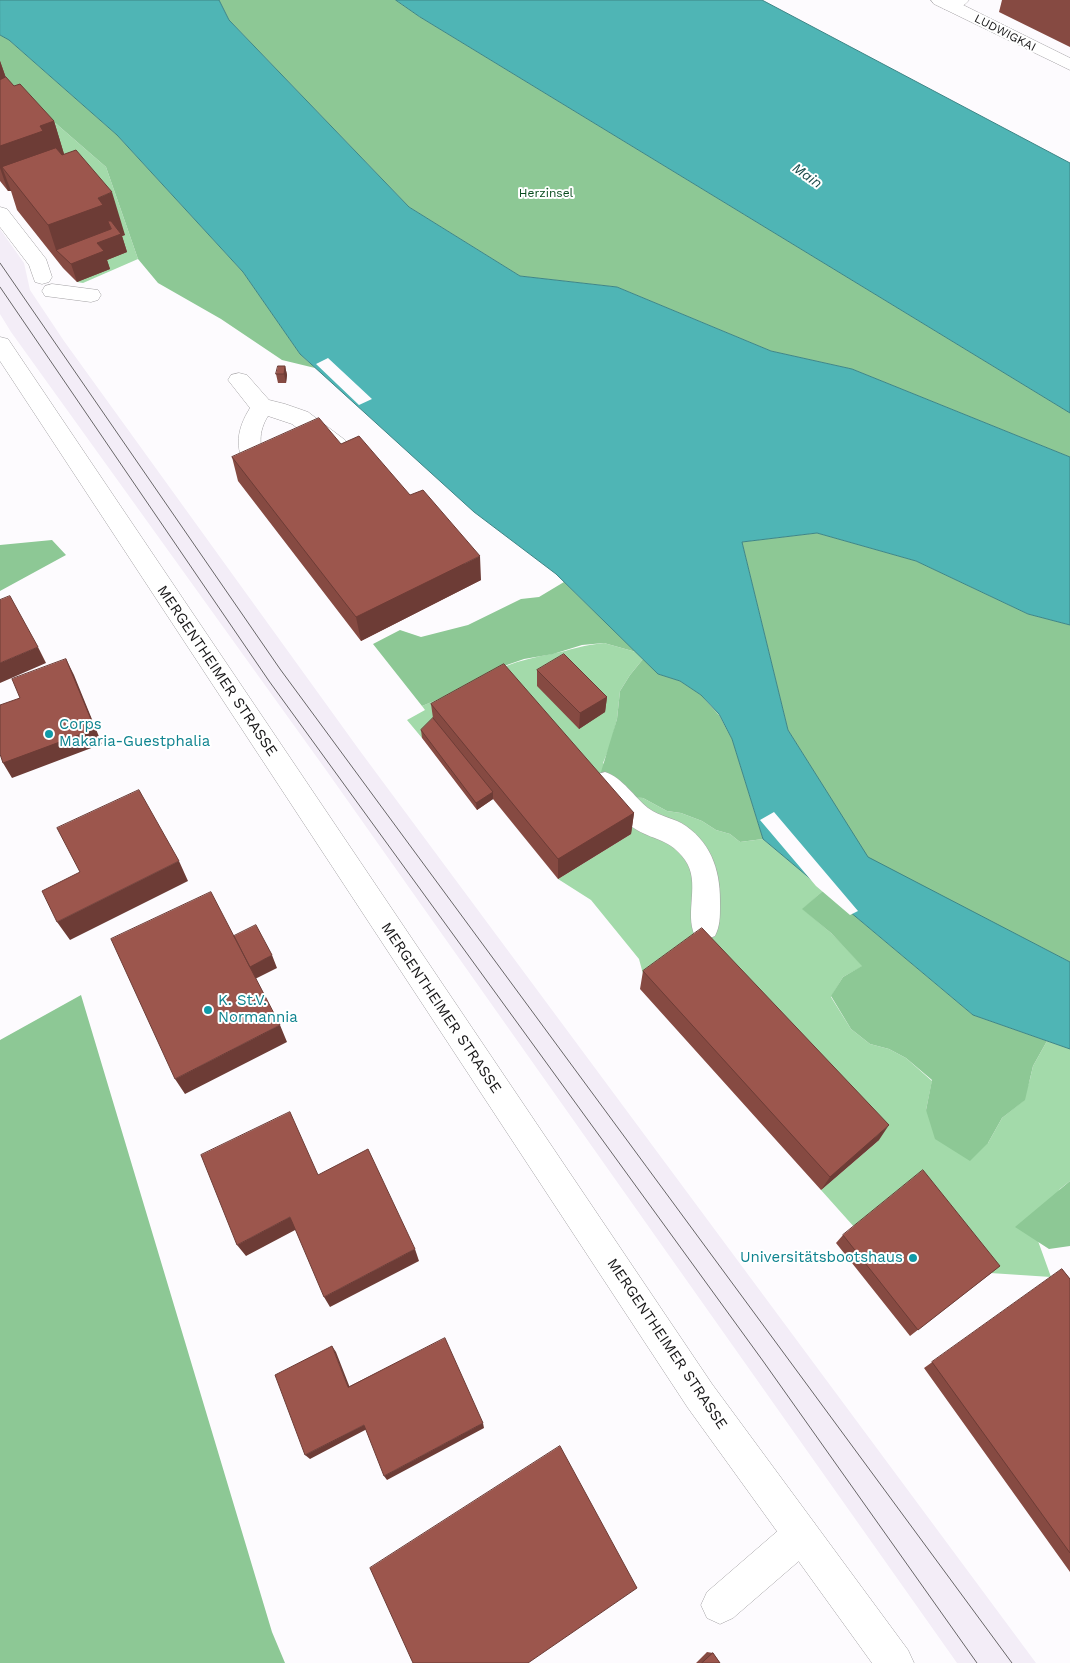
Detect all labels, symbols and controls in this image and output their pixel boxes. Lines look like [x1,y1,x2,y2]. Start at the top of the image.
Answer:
street label: LUDWIGKAI [972,11,1038,55]
water label: Main [789,160,825,192]
park label: Herzinsel [519,186,573,200]
street label: MERGENTHEIMER STRASSE [153,582,281,760]
place label: Corps Makaria-Guestphalia [59,716,210,751]
marker: Corps Makaria-Guestphalia [43,728,55,740]
street label: MERGENTHEIMER STRASSE [377,919,505,1097]
place label: K. St.V. Normannia [218,992,298,1027]
marker: K. St.V. Normannia [202,1004,214,1016]
place label: Universitätsbootshaus [740,1249,903,1267]
marker: Universitätsbootshaus [907,1252,919,1264]
street label: MERGENTHEIMER STRASSE [603,1255,731,1433]

